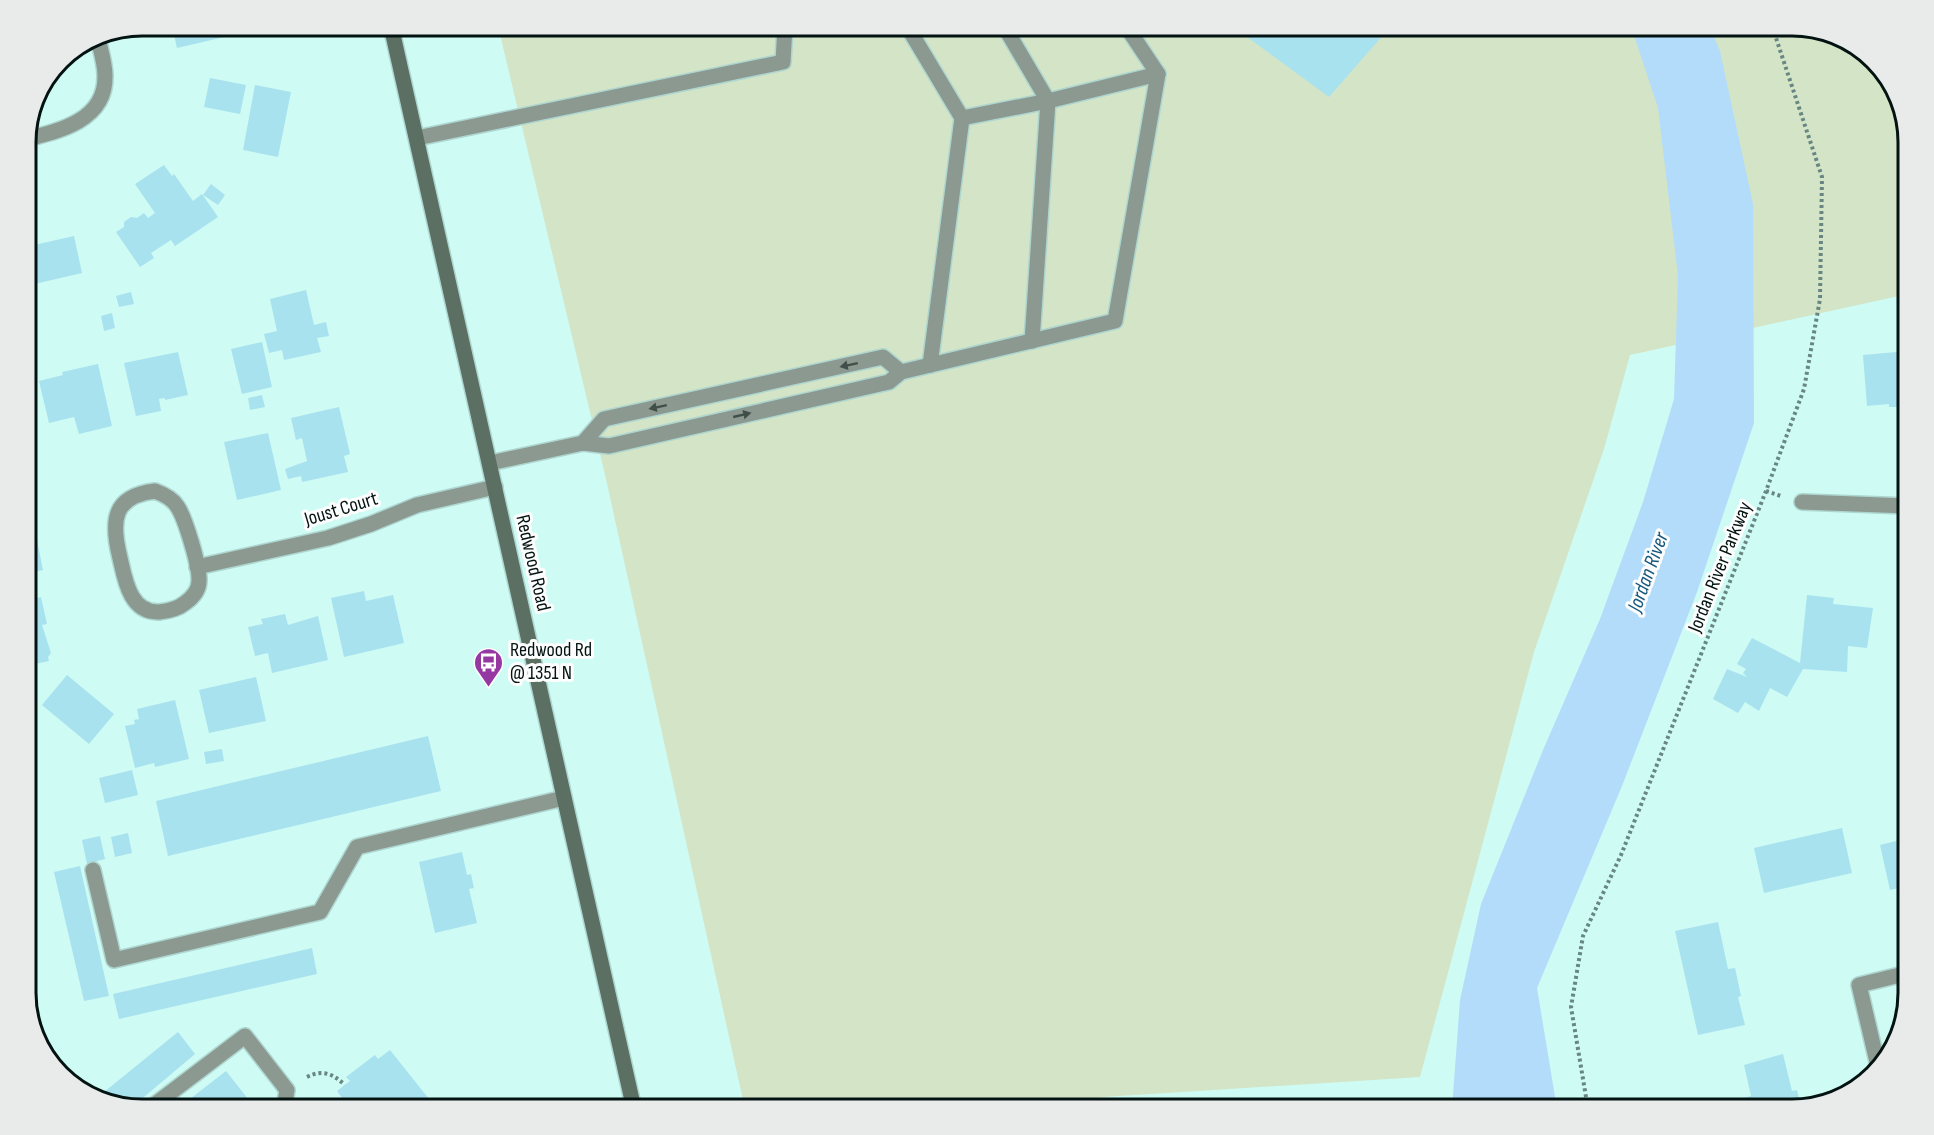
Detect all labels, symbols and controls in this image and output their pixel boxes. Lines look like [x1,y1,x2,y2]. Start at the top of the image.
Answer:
one-way arrow [839,360,858,370]
one-way arrow [649,402,667,412]
one-way arrow [733,410,752,420]
street label: Joust Court [300,486,381,532]
street label: Jordan River Parkway [1683,498,1757,637]
street label: Redwood Road [510,513,556,613]
water label: Jordan River [1621,528,1674,617]
place label: Redwood Rd @ 1351 N [510,638,592,685]
bus stop icon: Redwood Rd @ 1351 N [473,646,505,688]

